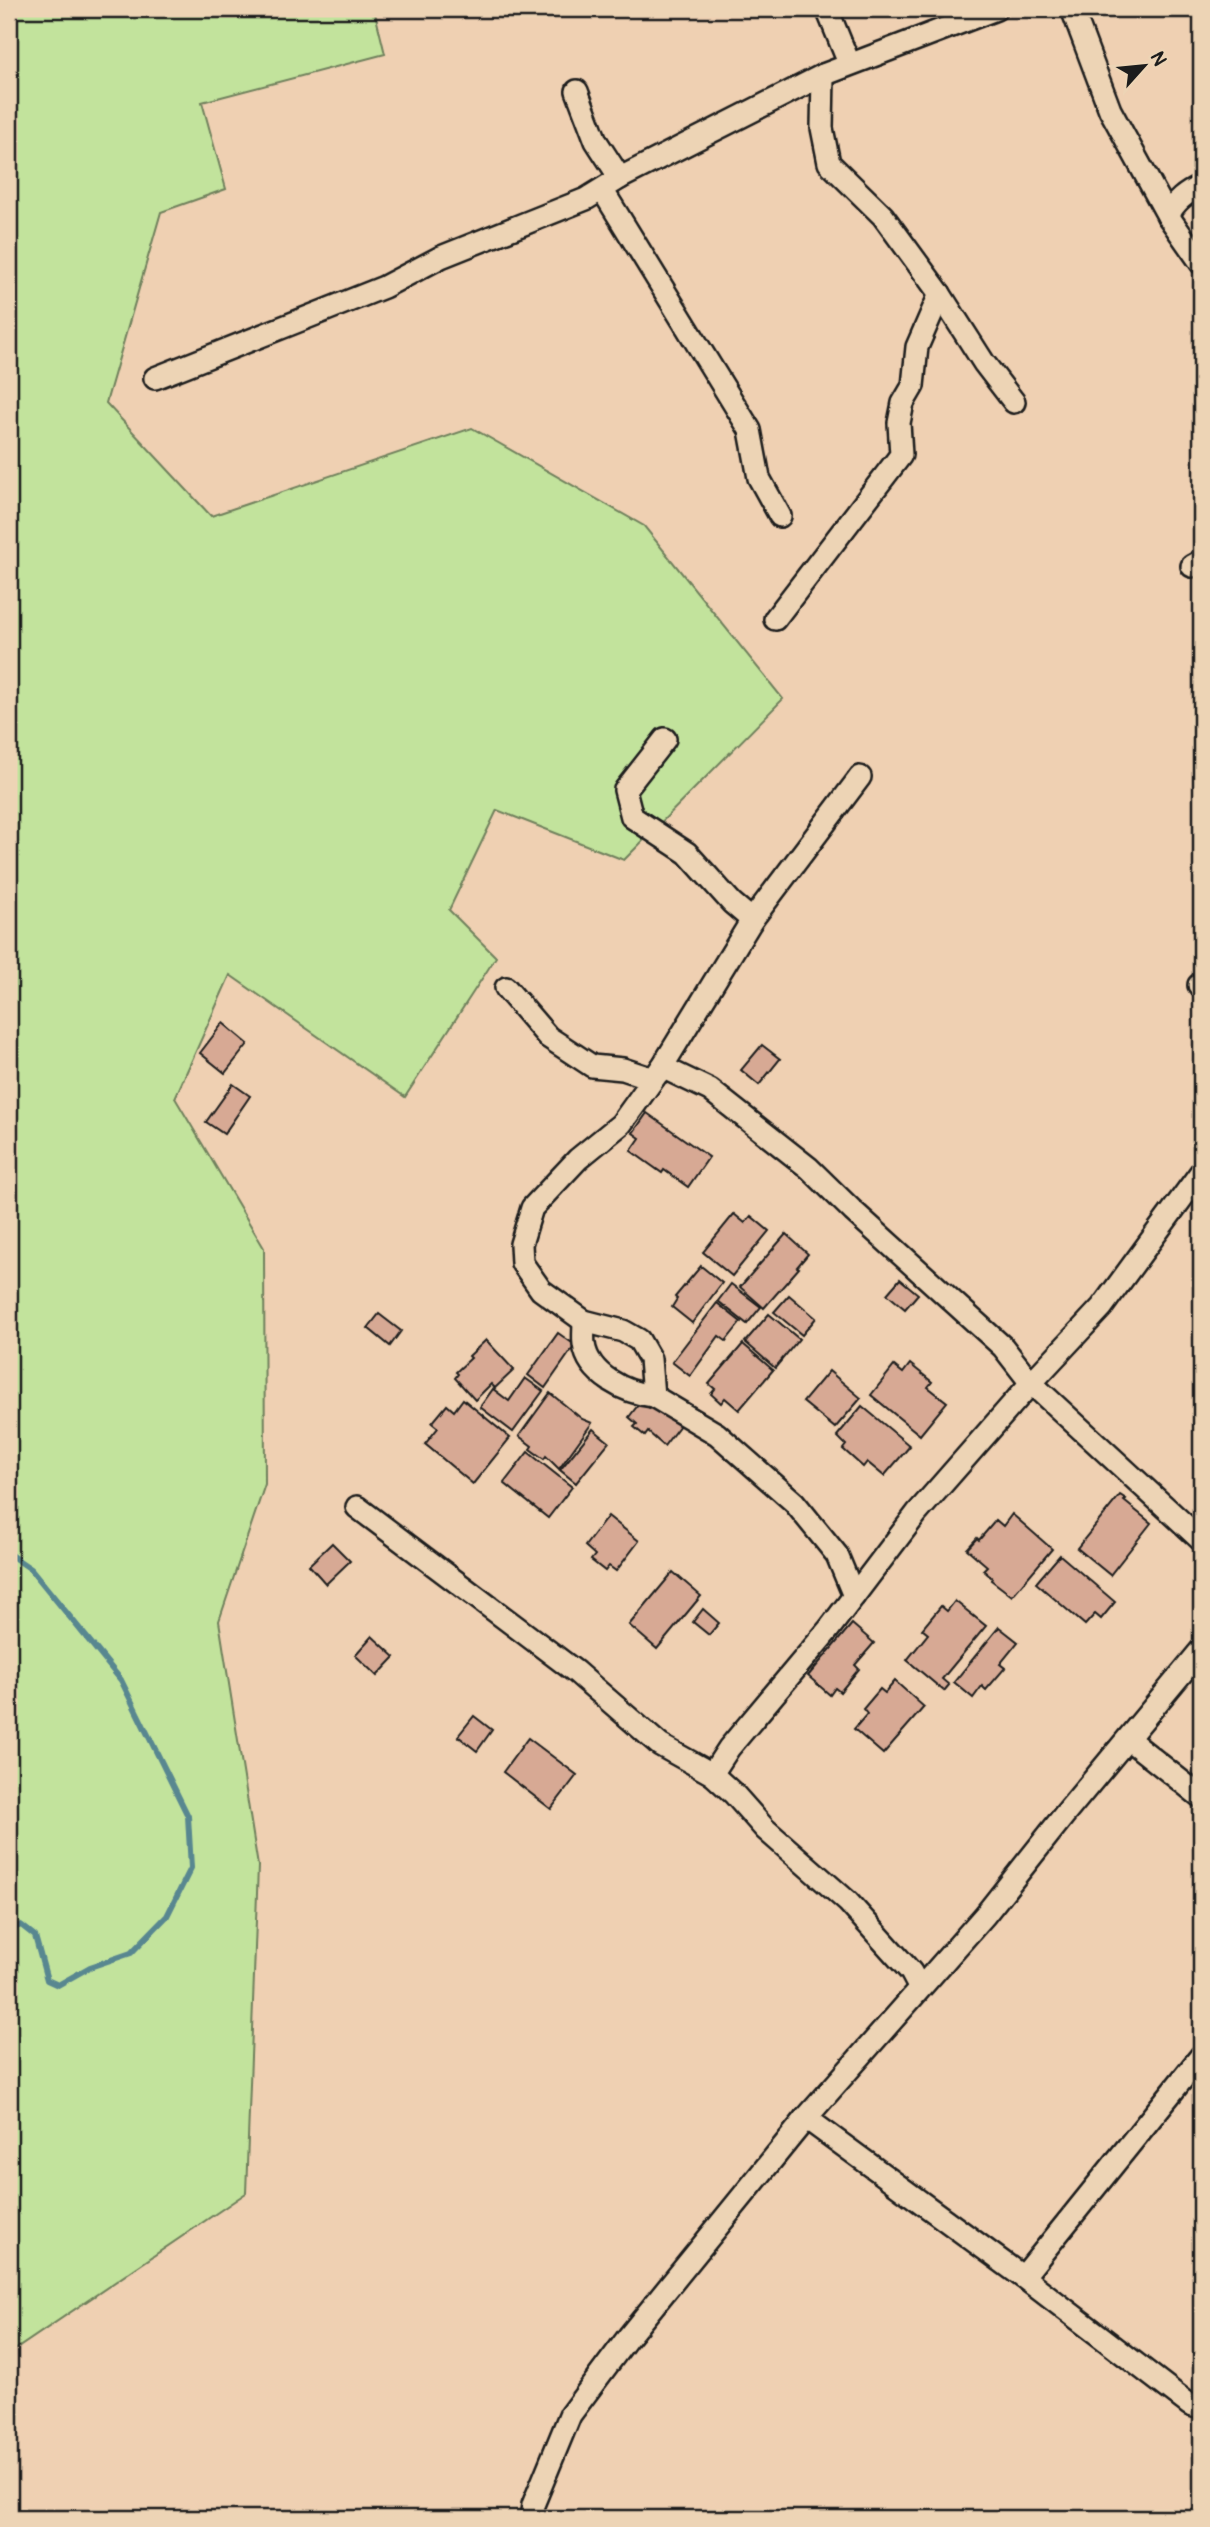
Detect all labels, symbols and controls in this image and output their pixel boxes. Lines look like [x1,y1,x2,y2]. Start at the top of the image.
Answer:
north arrow [1108,32,1178,102]
text: N [1145,48,1172,70]

